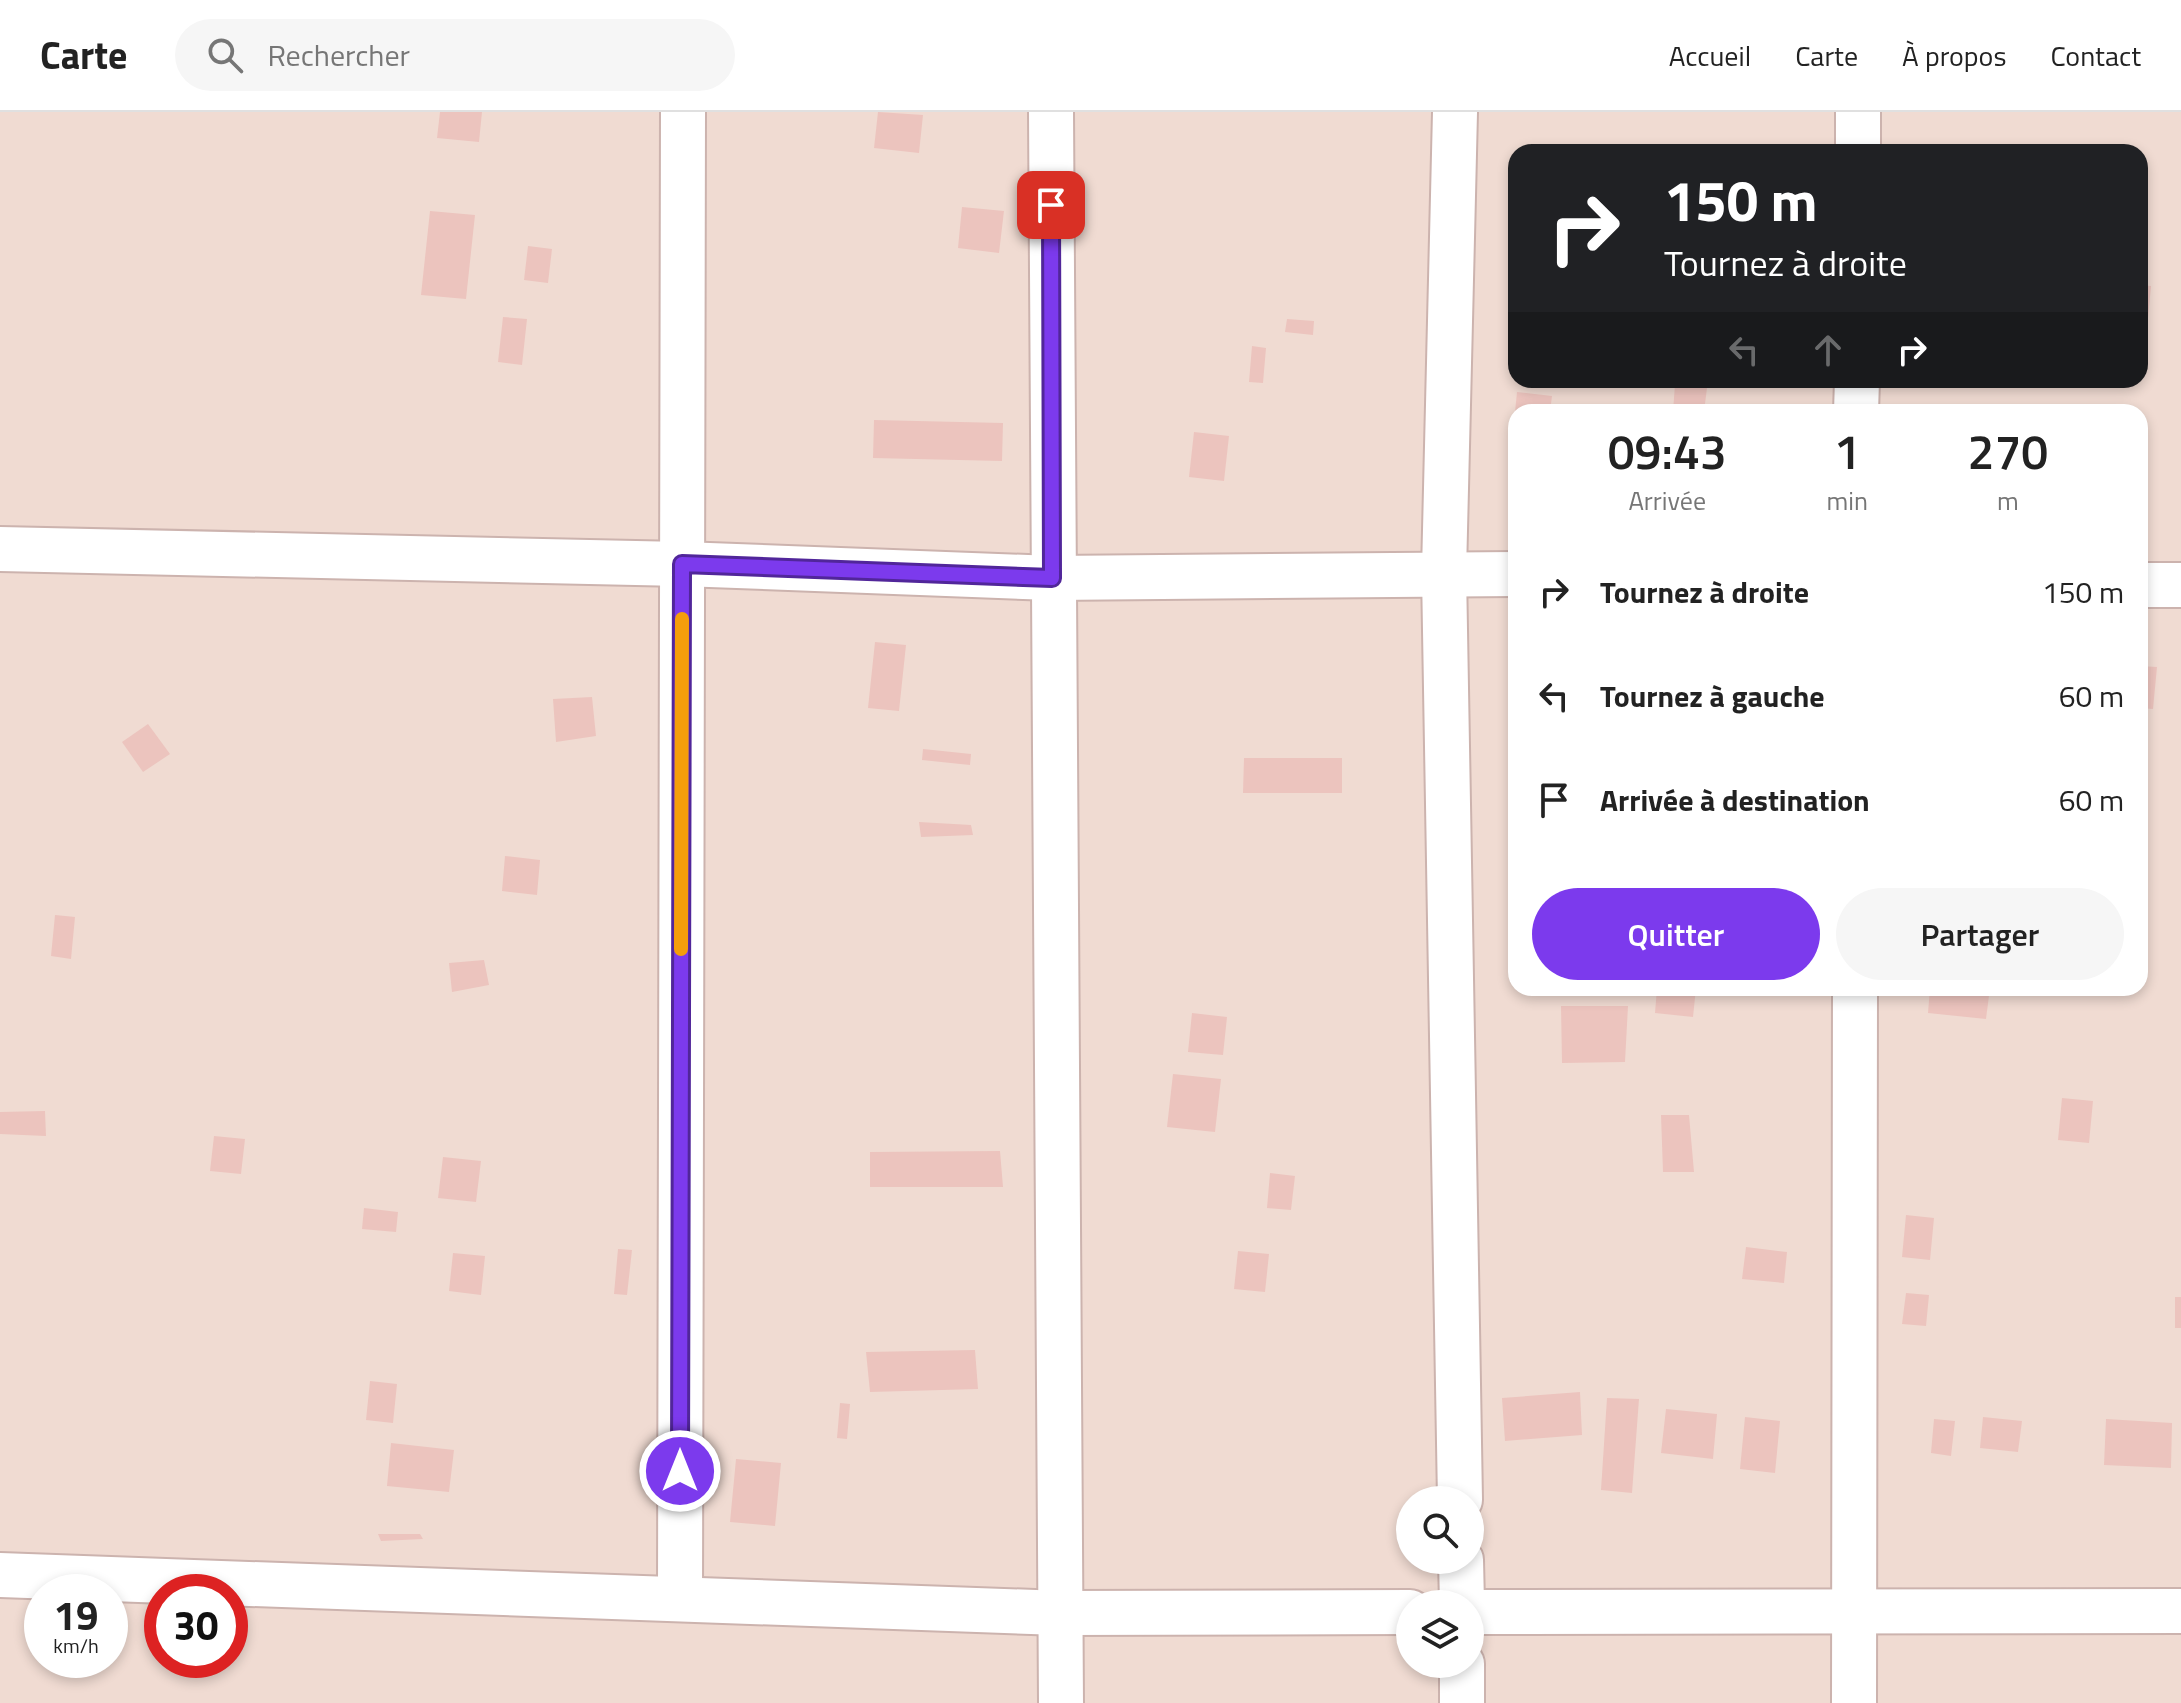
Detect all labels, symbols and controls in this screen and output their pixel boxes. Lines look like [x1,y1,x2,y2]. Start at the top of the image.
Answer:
search box [175,19,735,91]
text: Carte [40,26,127,84]
text: Rechercher [267,32,410,78]
icon: search [203,33,247,77]
text: Accueil [1669,34,1751,77]
text: Carte [1795,34,1858,77]
text: À propos [1902,34,2006,77]
text: Contact [2050,34,2141,77]
text: 150 m [1664,158,1817,243]
pin [1017,171,1085,239]
icon: right [1532,176,1636,280]
icon: arrive [1029,183,1073,227]
text: Tournez à droite [1664,235,1907,290]
icon: left [1722,328,1766,372]
icon: ahead [1806,328,1850,372]
icon: right [1890,328,1934,372]
text: 09:43 [1608,415,1727,488]
text: 1 [1834,415,1861,488]
text: 270 [1968,415,2048,488]
text: Arrivée [1628,481,1706,520]
text: min [1826,481,1868,520]
text: m [1997,481,2019,520]
text: Tournez à droite [1600,569,1809,615]
text: 150 m [2042,569,2124,615]
icon: right [1532,570,1576,614]
text: Tournez à gauche [1600,673,1825,719]
text: 60 m [2059,673,2124,719]
icon: left [1532,674,1576,718]
text: Arrivée à destination [1600,777,1870,823]
text: 60 m [2059,777,2124,823]
icon: arrive [1532,778,1576,822]
button: Quitter [1532,888,1820,980]
button: Partager [1836,888,2124,980]
position arrow [638,1429,722,1513]
map controls [1396,1486,1484,1678]
button: search [1396,1486,1484,1574]
speed limit sign: 30 [144,1574,248,1678]
text: 19 [54,1585,98,1646]
button: layers [1396,1590,1484,1678]
text: km/h [53,1630,99,1661]

